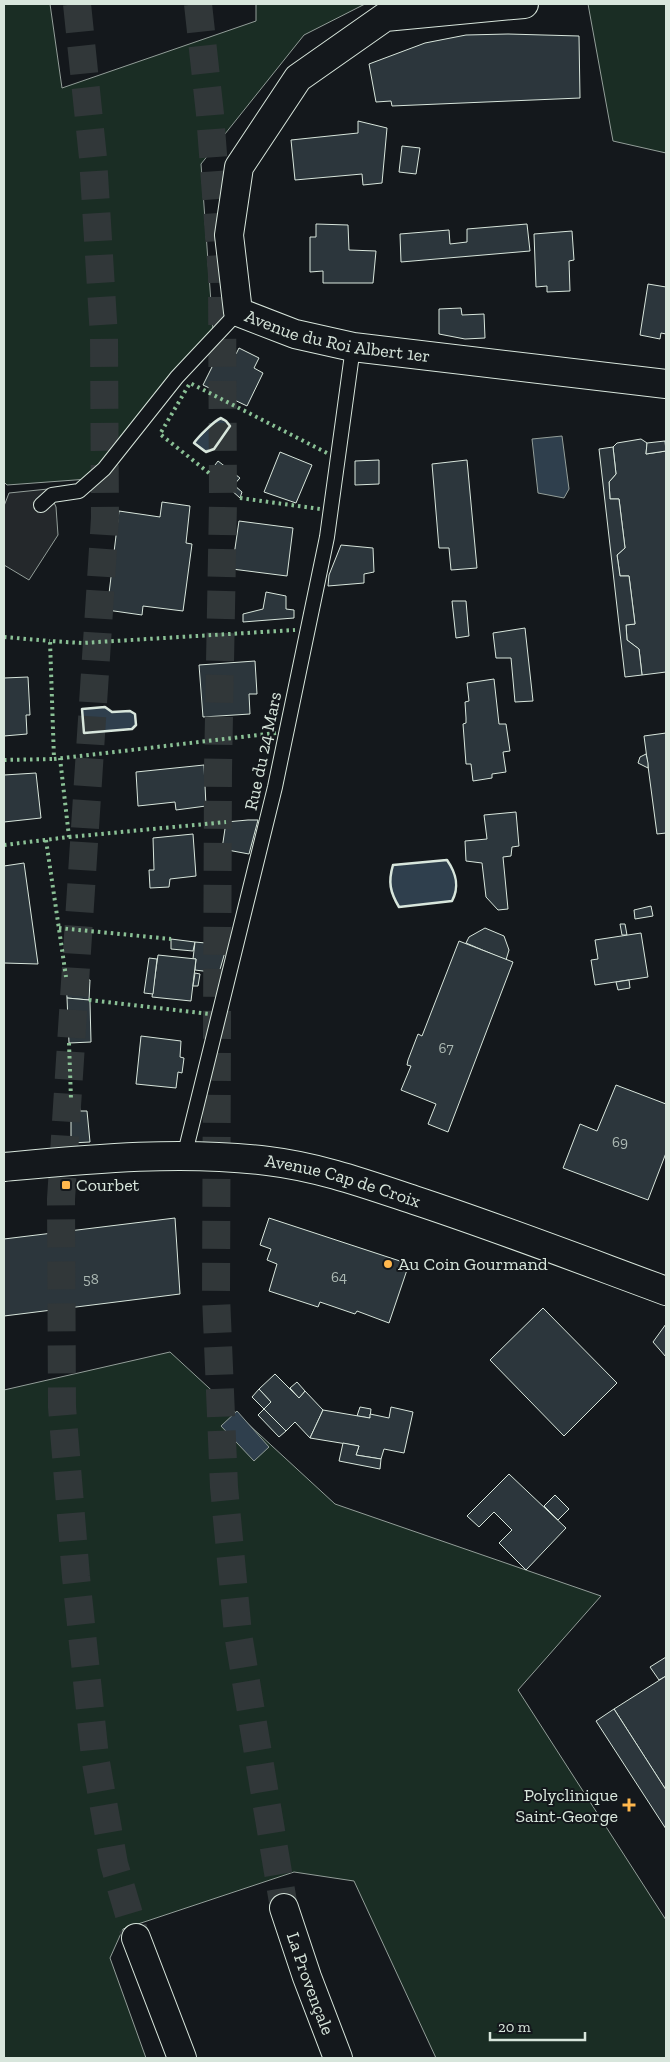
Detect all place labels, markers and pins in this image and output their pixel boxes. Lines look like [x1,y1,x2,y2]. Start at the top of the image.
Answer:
place label: Courbet [76,1174,140,1196]
marker: Courbet [60,1179,72,1191]
place label: Au Coin Gourmand [398,1253,548,1275]
marker: Au Coin Gourmand [382,1258,394,1270]
place label: Polyclinique Saint-George [515,1784,618,1827]
marker: Polyclinique Saint-George [622,1798,636,1812]

